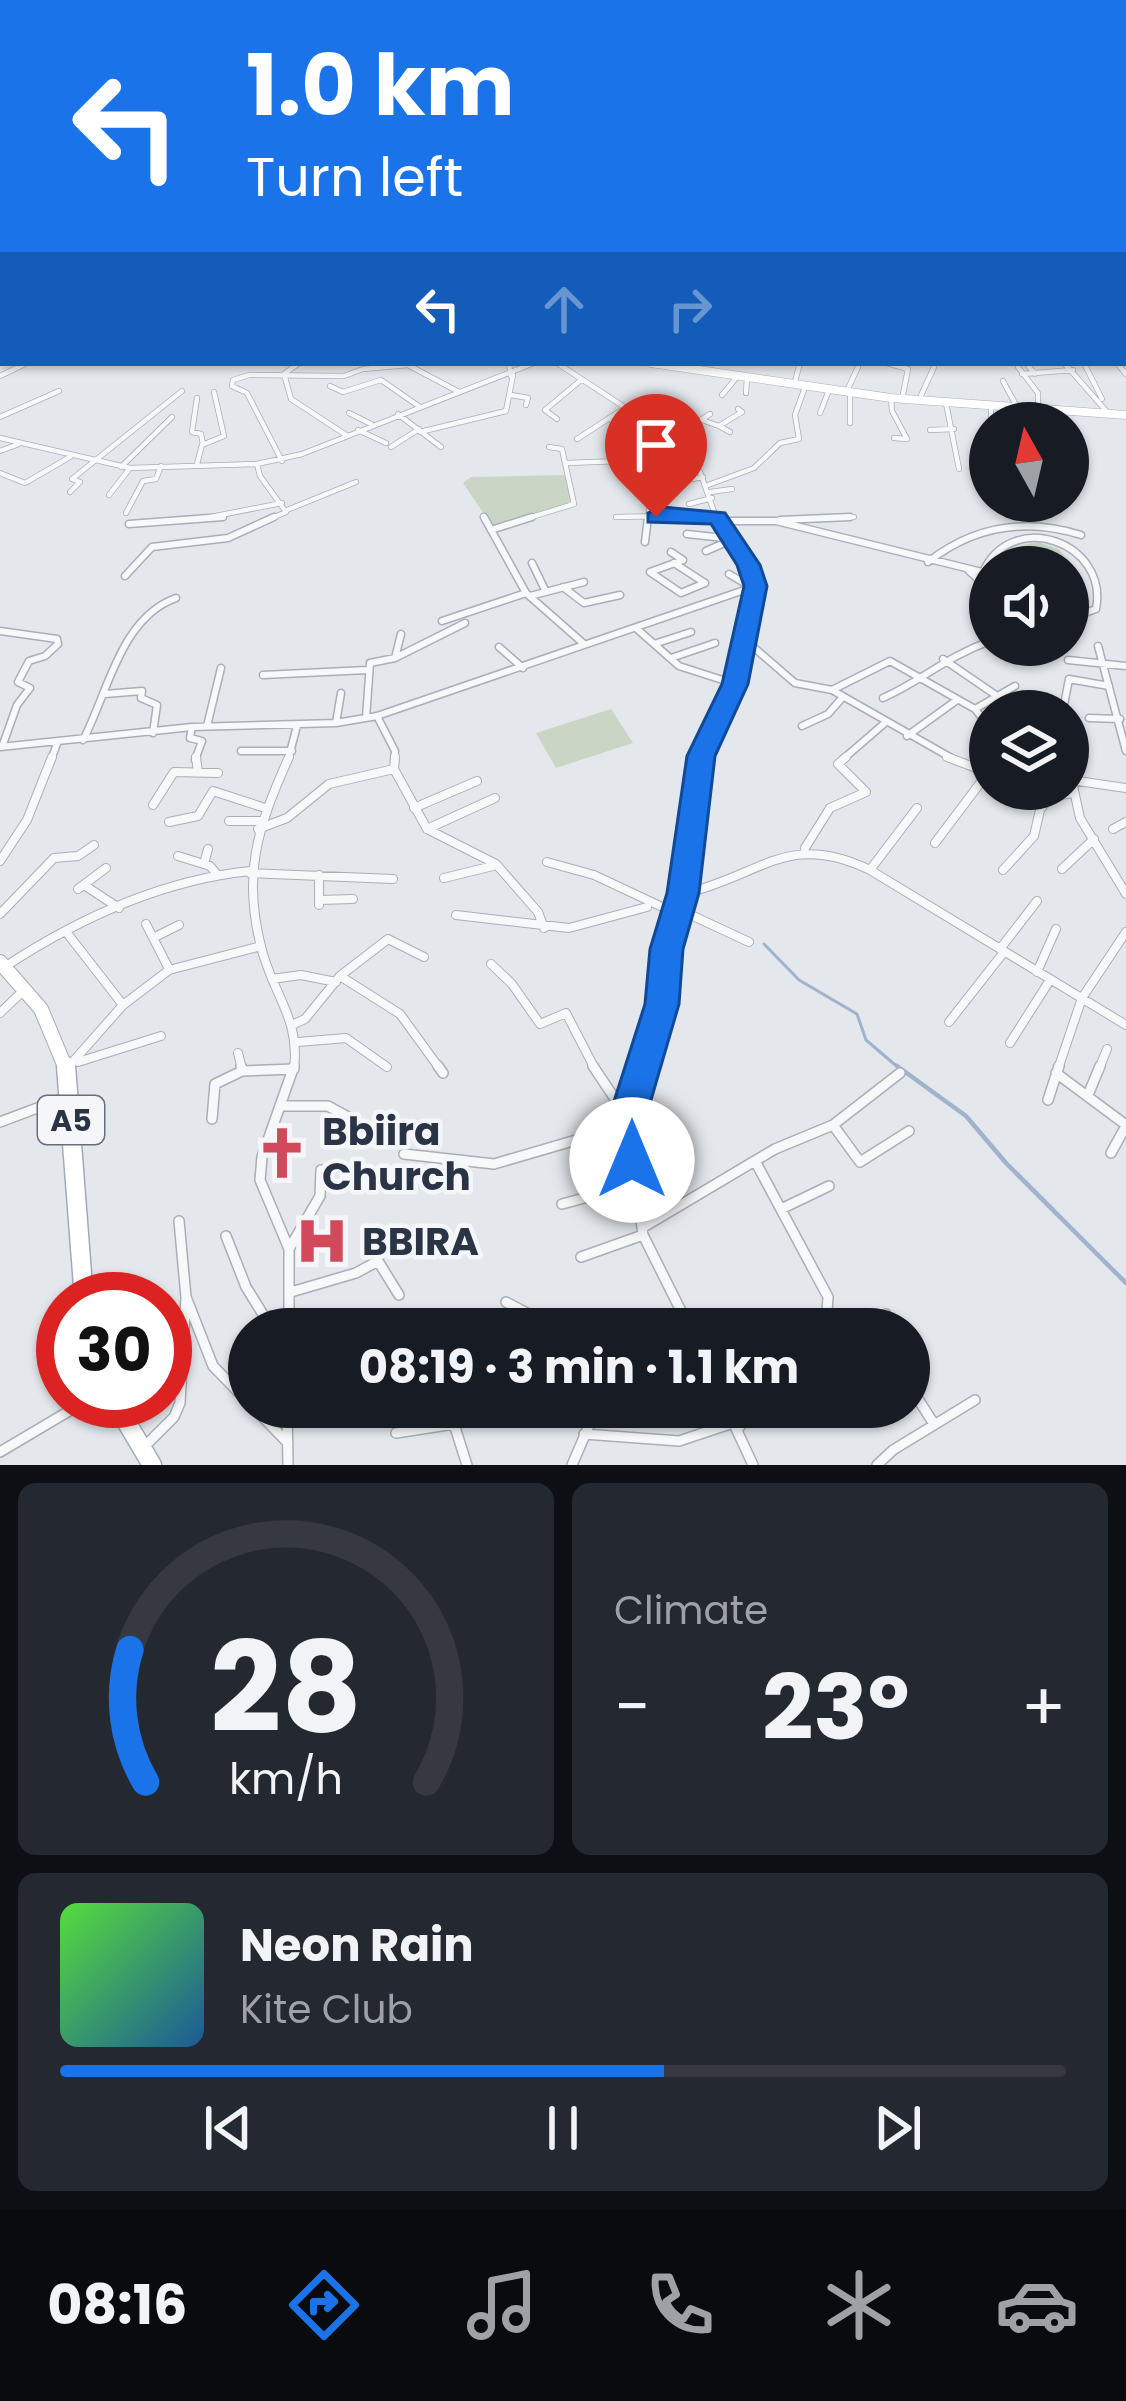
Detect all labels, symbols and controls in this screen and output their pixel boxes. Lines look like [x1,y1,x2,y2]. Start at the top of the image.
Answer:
text: 1.0 km [246,27,515,144]
icon: left [48,48,204,204]
text: Turn left [246,139,463,215]
icon: left [405,276,471,342]
icon: ahead [531,276,597,342]
icon: right [657,276,723,342]
pin [605,394,707,517]
north arrow [969,402,1089,522]
map controls [969,402,1089,810]
icon: arrive [623,412,689,478]
button: sound [969,546,1089,666]
button: layers [969,690,1089,810]
road number: A5 [38,1096,104,1144]
position arrow [569,1097,695,1223]
place label: Bbiira Church [322,1104,471,1204]
church icon: Bbiira Church [253,1124,311,1182]
hospital icon: BBIRA [293,1212,351,1270]
place label: BBIRA [362,1214,479,1269]
speed limit sign: 30 [36,1272,192,1428]
text: 08:19 · 3 min · 1.1 km [359,1336,799,1399]
text: Climate [614,1583,768,1638]
text: 28 [210,1600,362,1775]
text: 23° [762,1644,909,1771]
text: − [614,1661,650,1753]
text: + [1021,1661,1066,1753]
text: km/h [229,1749,343,1809]
text: Neon Rain [240,1914,474,1977]
text: Kite Club [240,1982,413,2037]
icon: previous [195,2095,261,2161]
icon: pause [530,2095,596,2161]
icon: next [865,2095,931,2161]
icon: directions [282,2263,366,2347]
icon: music [460,2263,544,2347]
icon: phone [638,2263,722,2347]
icon: climate [817,2263,901,2347]
icon: car [995,2263,1079,2347]
text: 08:16 [47,2267,187,2343]

